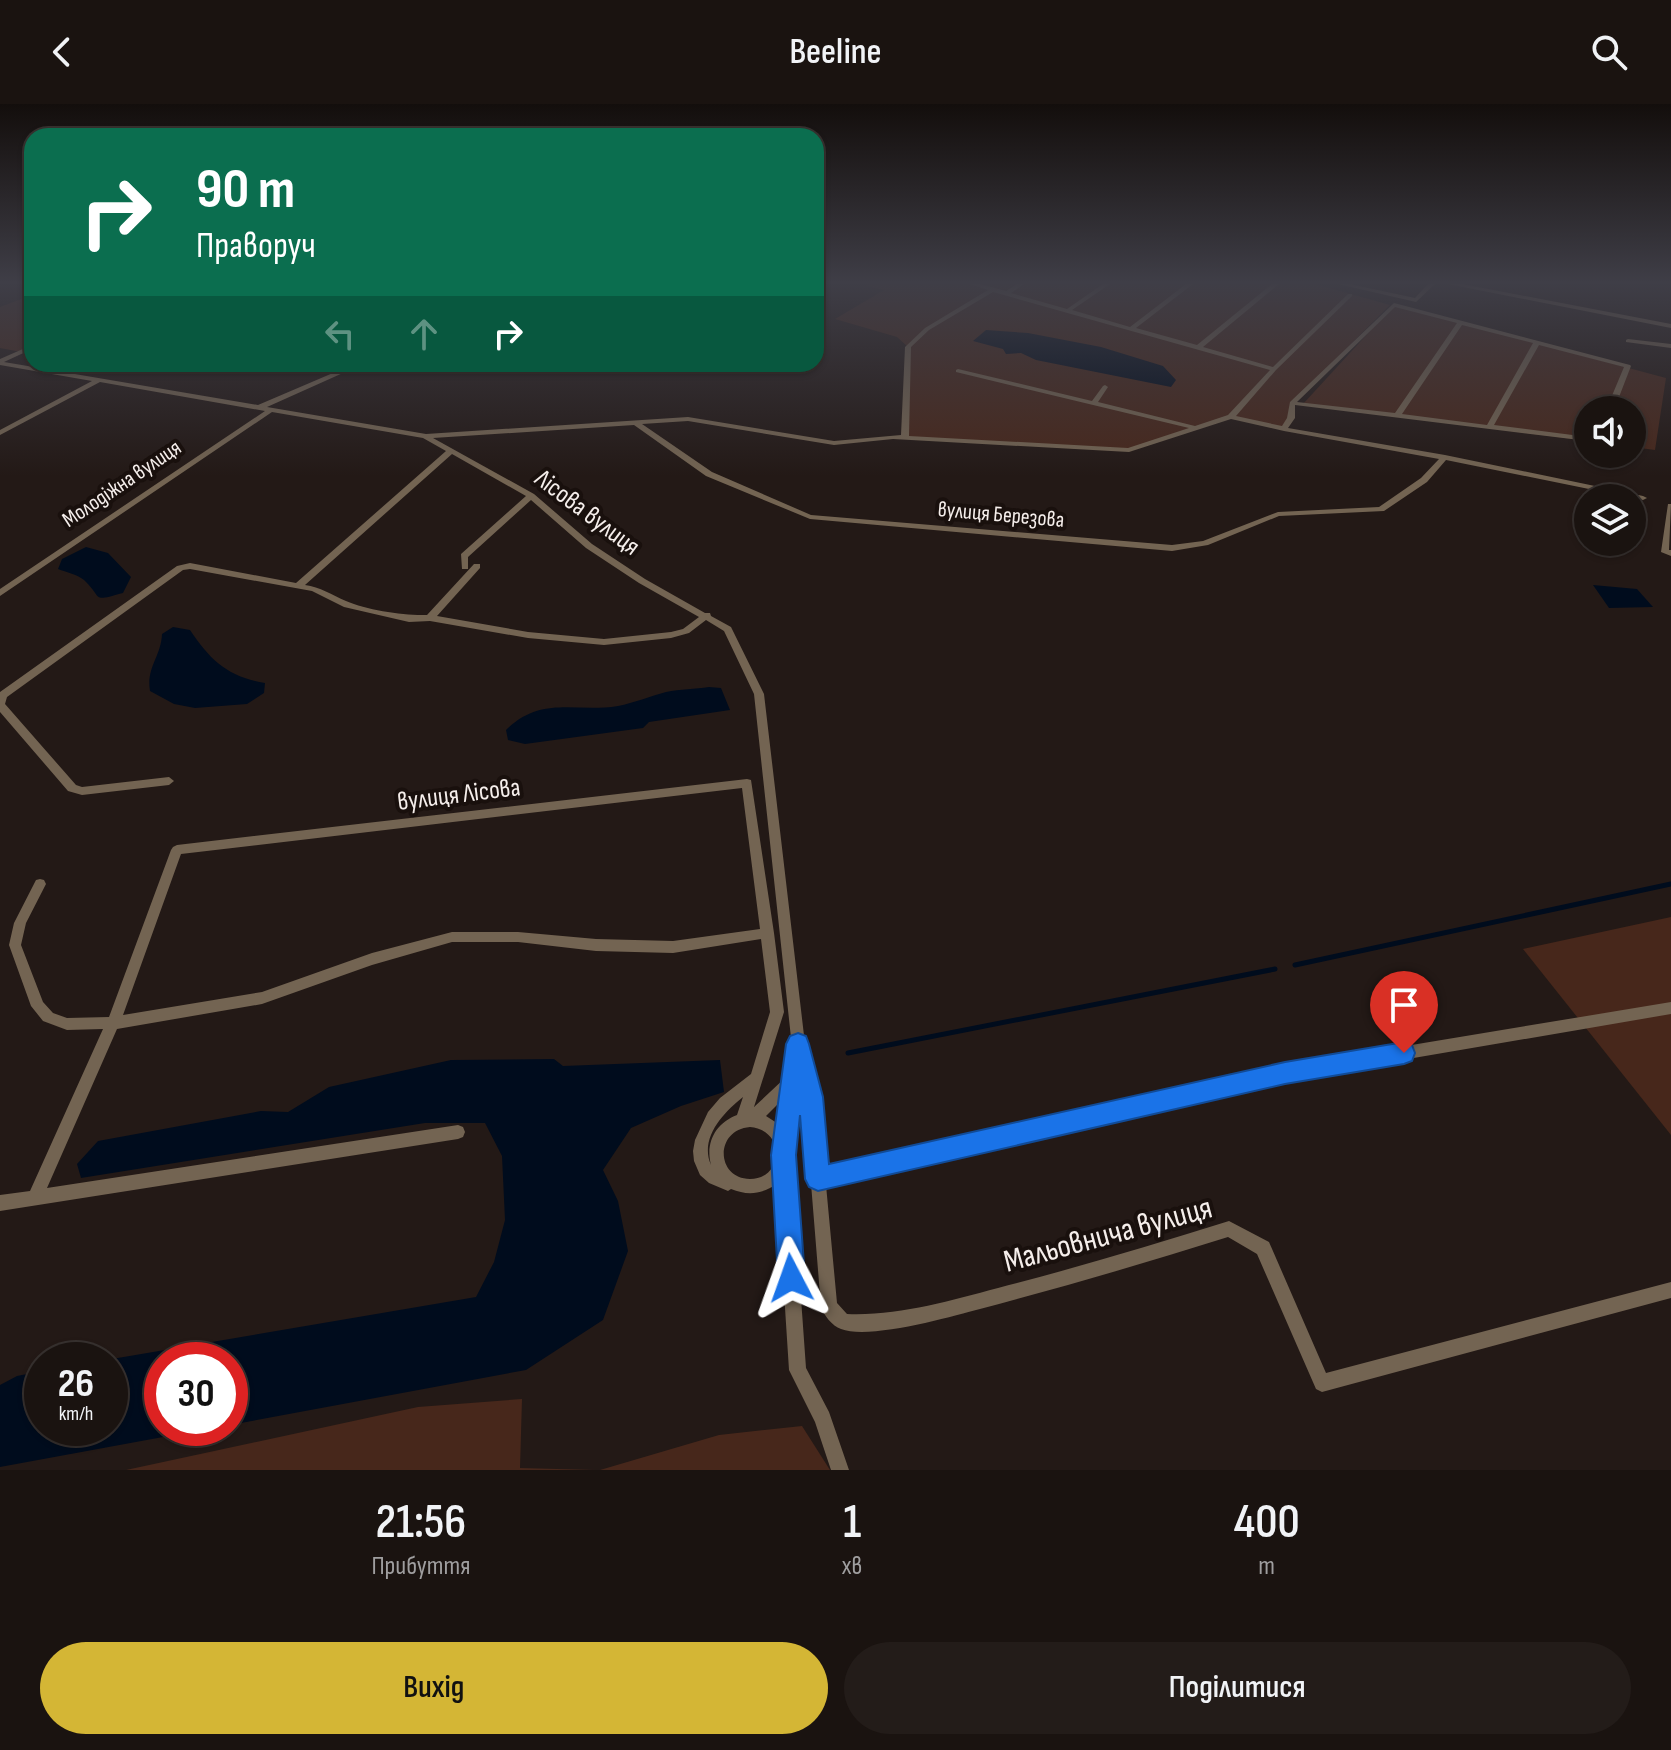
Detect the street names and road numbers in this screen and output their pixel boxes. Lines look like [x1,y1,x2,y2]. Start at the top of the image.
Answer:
street label: Молодіжна вулиця [57,434,187,534]
street label: Лісова вулиця [528,463,646,563]
street label: вулиця Березова [937,496,1065,534]
street label: вулиця Лісова [396,772,522,818]
street label: Мальовнича вулиця [999,1188,1217,1282]

